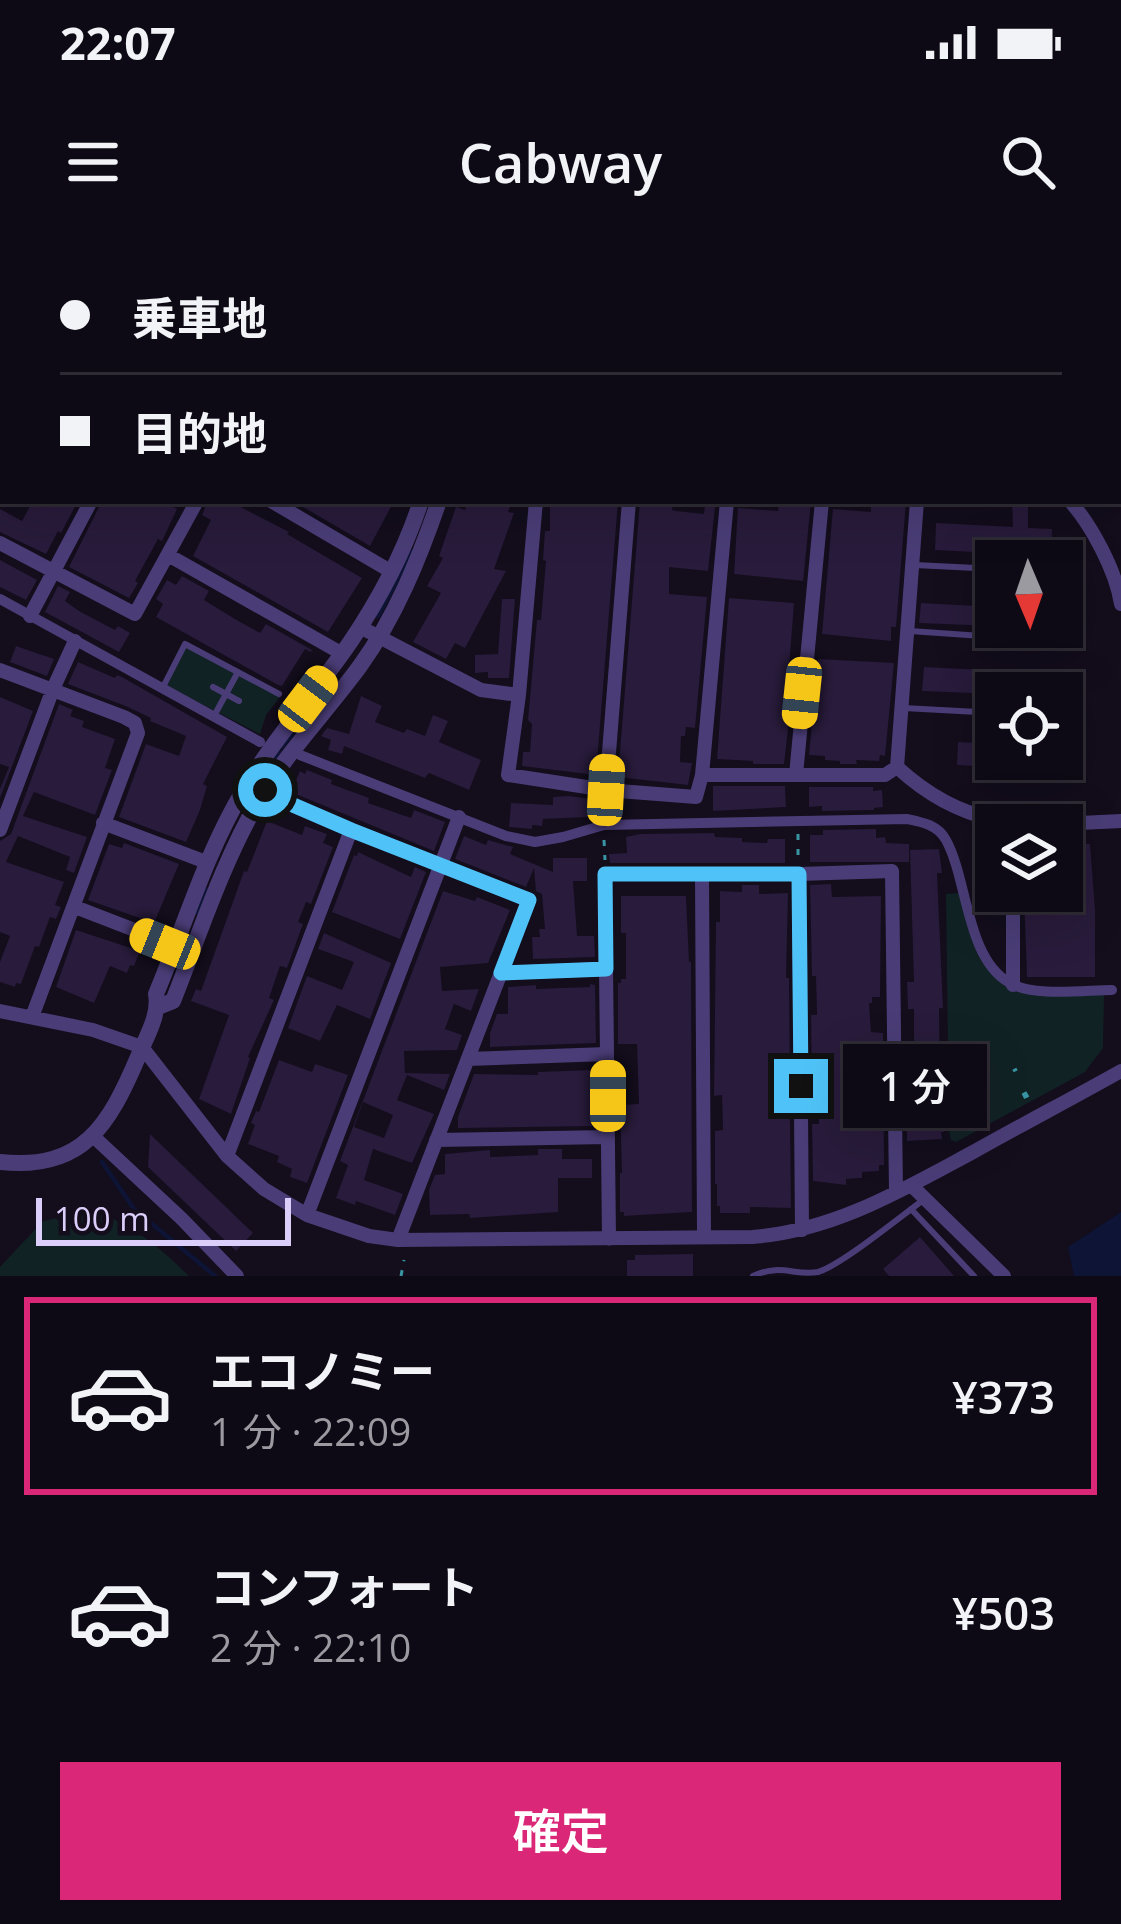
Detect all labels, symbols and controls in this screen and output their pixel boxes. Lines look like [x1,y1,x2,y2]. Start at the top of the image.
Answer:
text: 22:07 [60,12,176,73]
text: Cabway [459,125,662,199]
icon: menu [60,129,126,195]
icon: search [995,129,1061,195]
text: 乗車地 [132,287,267,348]
text: 目的地 [132,402,267,463]
north arrow [975,540,1083,648]
map controls [975,540,1083,912]
car [780,655,824,731]
car [272,659,344,739]
button: locate [975,672,1083,780]
car [586,753,626,827]
route start [238,763,292,817]
button: layers [975,804,1083,912]
car [125,914,205,974]
callout: 1 分 [843,1044,987,1128]
route end [774,1059,828,1113]
text: 1 分 [879,1059,951,1112]
car [590,1060,626,1132]
scale bar [36,1192,291,1245]
text: 100 m [54,1196,150,1241]
text: エコノミー [210,1340,435,1401]
icon: car [66,1342,174,1450]
text: ¥373 [952,1366,1055,1427]
text: 1 分 · 22:09 [210,1404,411,1457]
text: コンフォート [210,1556,479,1617]
icon: car [66,1558,174,1666]
text: ¥503 [952,1582,1055,1643]
text: 2 分 · 22:10 [210,1620,411,1673]
button: 確定 [60,1762,1061,1900]

